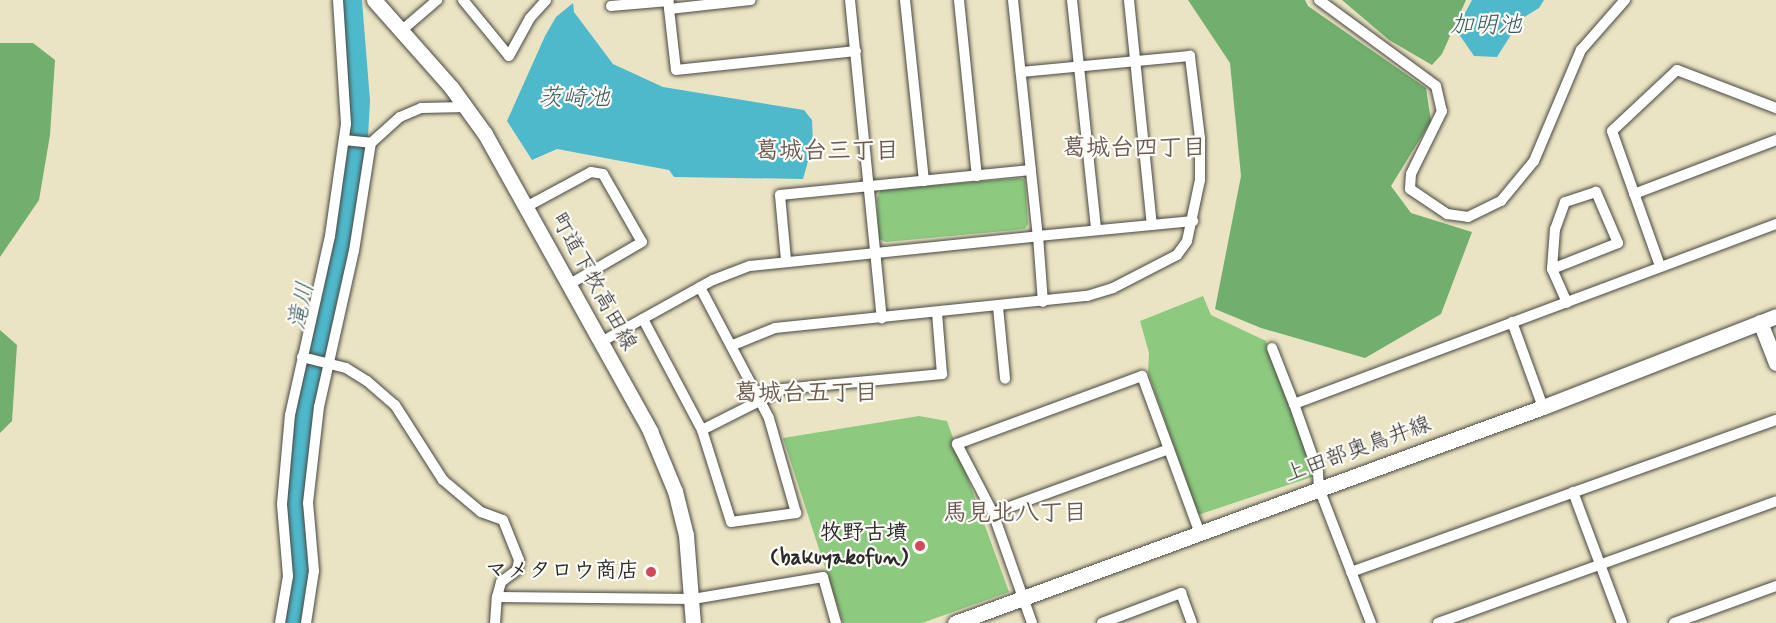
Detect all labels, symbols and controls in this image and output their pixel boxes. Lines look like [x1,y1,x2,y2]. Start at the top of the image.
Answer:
water label: 加明池 [1450,12,1522,40]
water label: 茨崎池 [538,85,610,113]
district label: 葛城台四丁目 [1062,135,1206,163]
district label: 葛城台三丁目 [755,138,899,166]
street label: 町道下牧高田線 [544,208,642,356]
water label: 滝川 [283,280,321,332]
district label: 葛城台五丁目 [734,380,878,408]
street label: 上田部奥鳥井線 [1281,411,1435,489]
district label: 馬見北八丁目 [943,500,1087,528]
place label: 牧野古墳 (bakuyakofun) [770,520,908,572]
marker: 牧野古墳 (bakuyakofun) [913,539,927,553]
place label: マメタロウ商店 [485,559,639,585]
marker: マメタロウ商店 [644,565,658,579]

